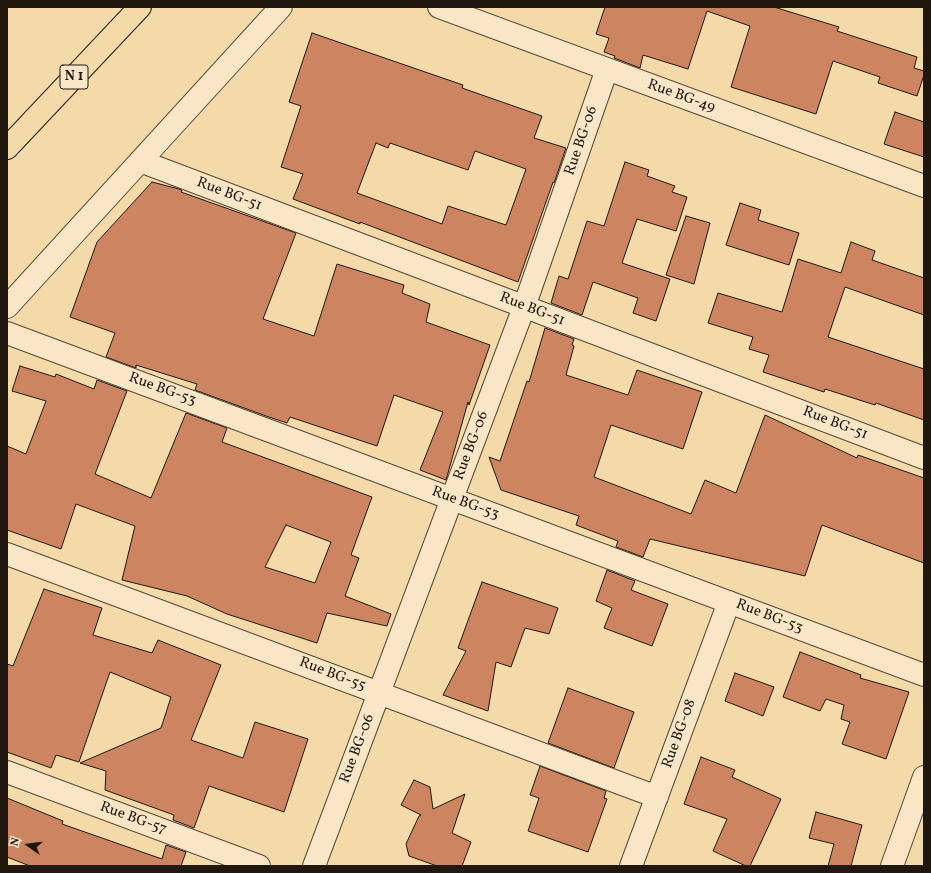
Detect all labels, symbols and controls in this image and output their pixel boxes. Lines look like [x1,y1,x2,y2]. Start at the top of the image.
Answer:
road number: N 1 [60,65,88,89]
street label: Rue BG-49 [645,76,717,118]
street label: Rue BG-06 [562,104,602,178]
street label: Rue BG-51 [194,174,264,216]
street label: Rue BG-51 [497,289,567,331]
street label: Rue BG-53 [126,370,198,410]
street label: Rue BG-51 [800,403,870,445]
street label: Rue BG-06 [451,409,493,483]
street label: Rue BG-53 [429,484,501,524]
street label: Rue BG-53 [733,596,805,638]
street label: Rue BG-55 [296,654,368,696]
street label: Rue BG-08 [659,697,701,771]
street label: Rue BG-06 [337,712,379,786]
street label: Rue BG-57 [97,799,169,839]
north arrow [8,825,48,865]
text: N [8,836,24,848]

